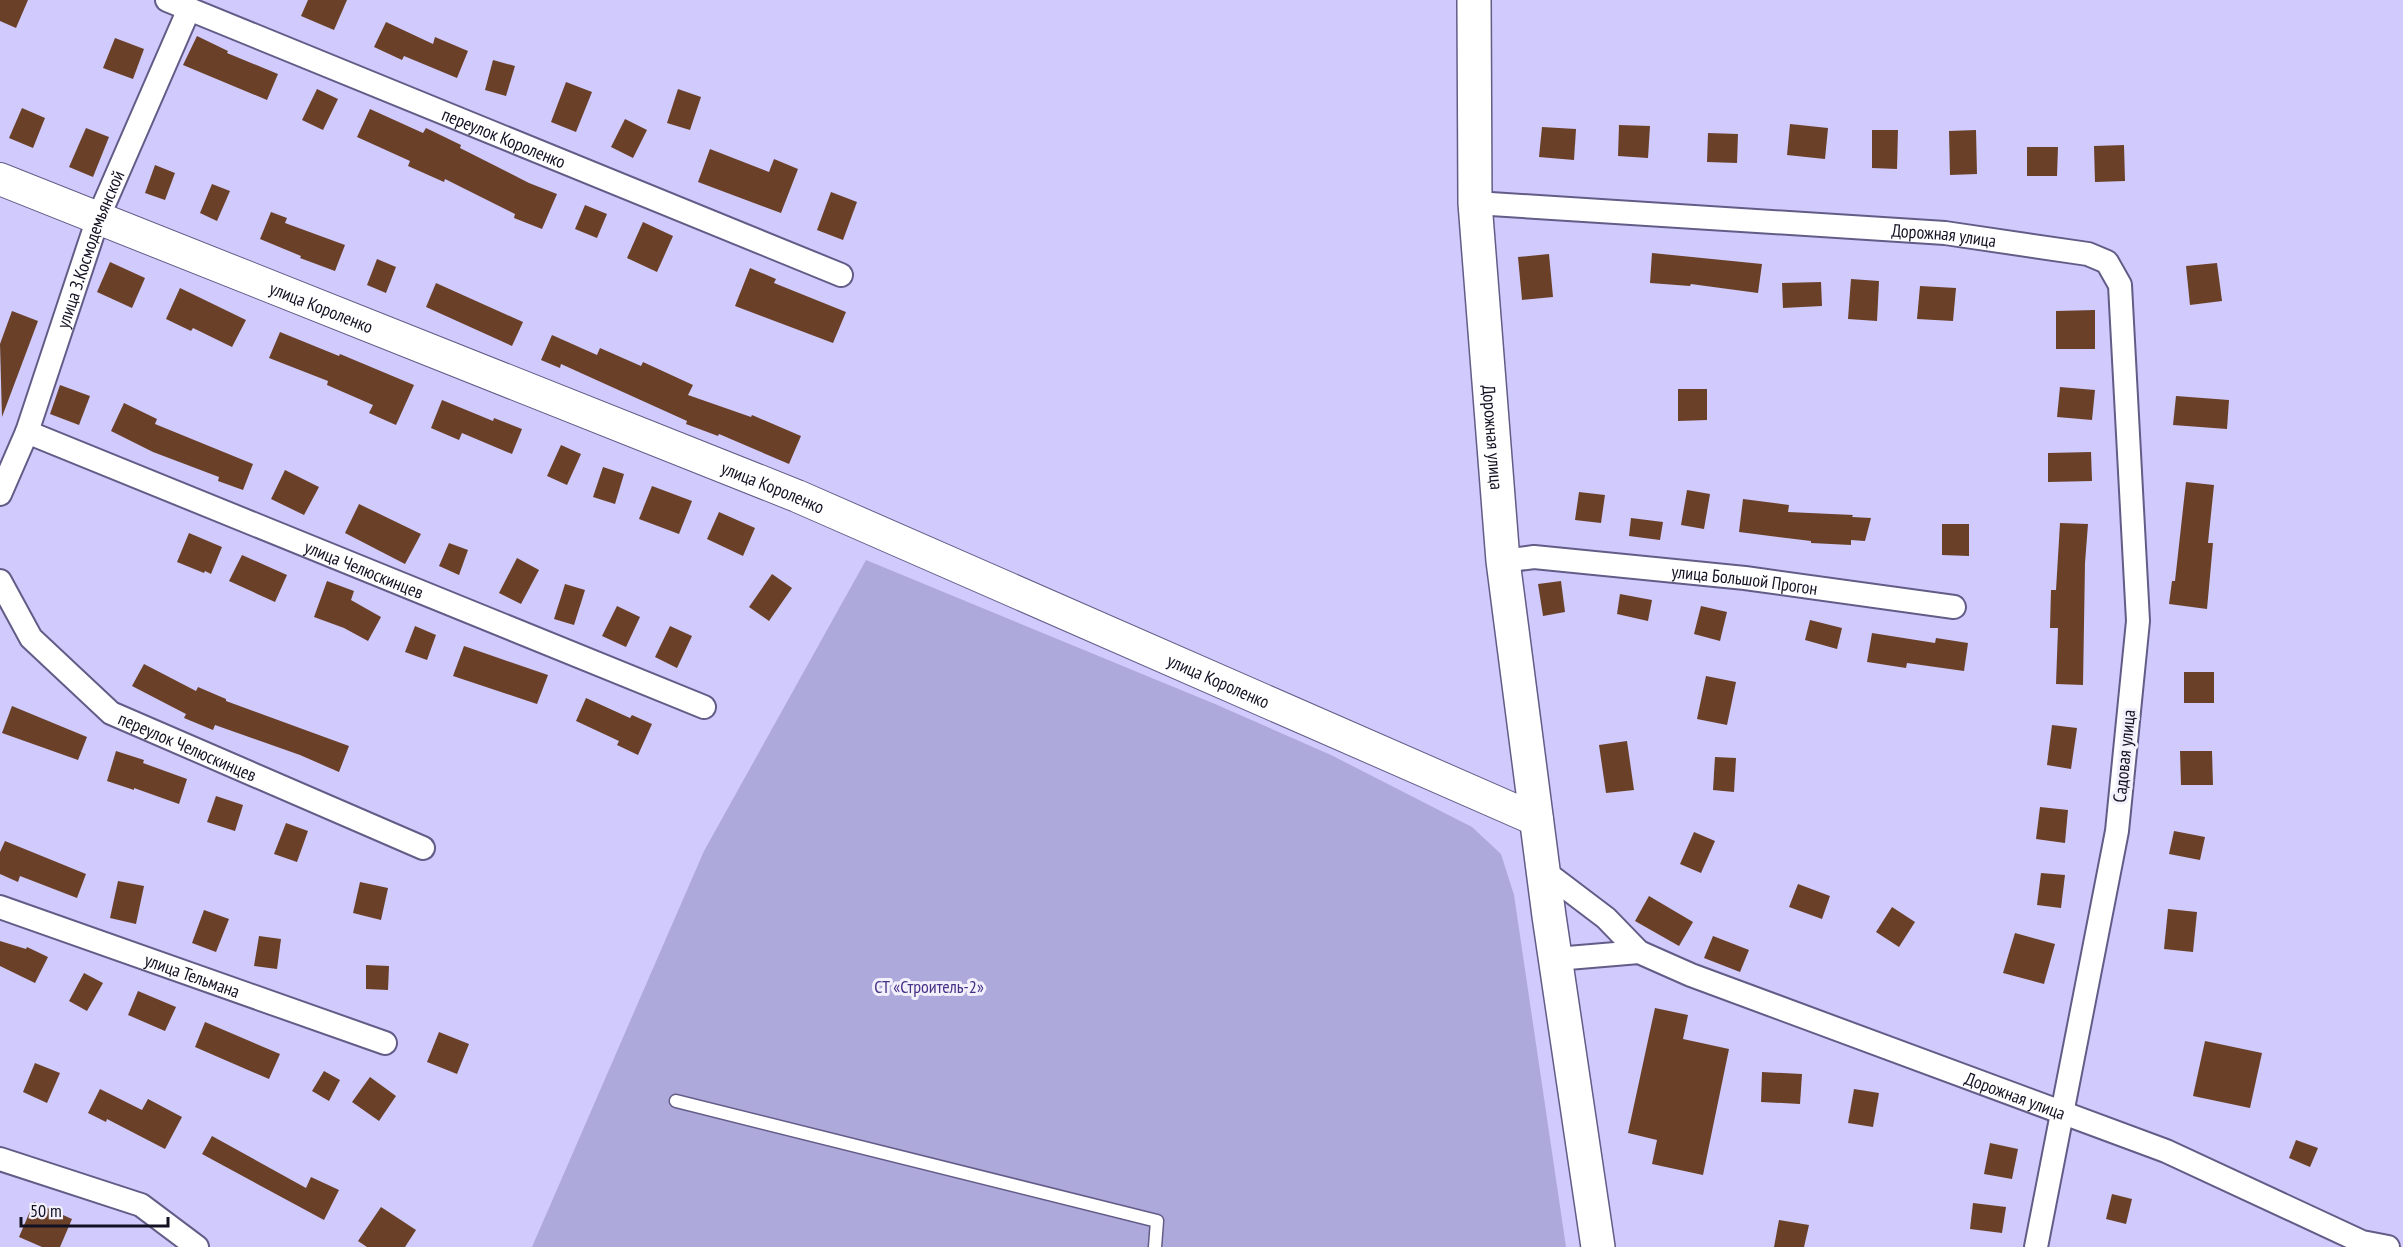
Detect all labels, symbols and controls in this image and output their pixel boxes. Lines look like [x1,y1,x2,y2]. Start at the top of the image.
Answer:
street label: переулок Короленко [439,102,569,173]
street label: улица З.Космодемьянской [51,167,129,331]
street label: Дорожная улица [1891,218,1998,252]
street label: улица Короленко [266,276,377,338]
street label: Дорожная улица [1478,384,1509,491]
street label: улица Короленко [718,456,828,518]
street label: улица Челюскинцев [301,535,427,603]
street label: улица Большой Прогон [1671,559,1819,599]
street label: улица Короленко [1164,648,1274,713]
street label: переулок Челюскинцев [115,706,260,786]
street label: Садовая улица [2108,708,2140,804]
street label: улица Тельмана [142,948,243,1002]
park label: СТ «Строитель-2» [874,975,984,998]
street label: Дорожная улица [1962,1066,2069,1124]
scale bar [21,1190,168,1228]
text: 50 m [30,1199,62,1222]

